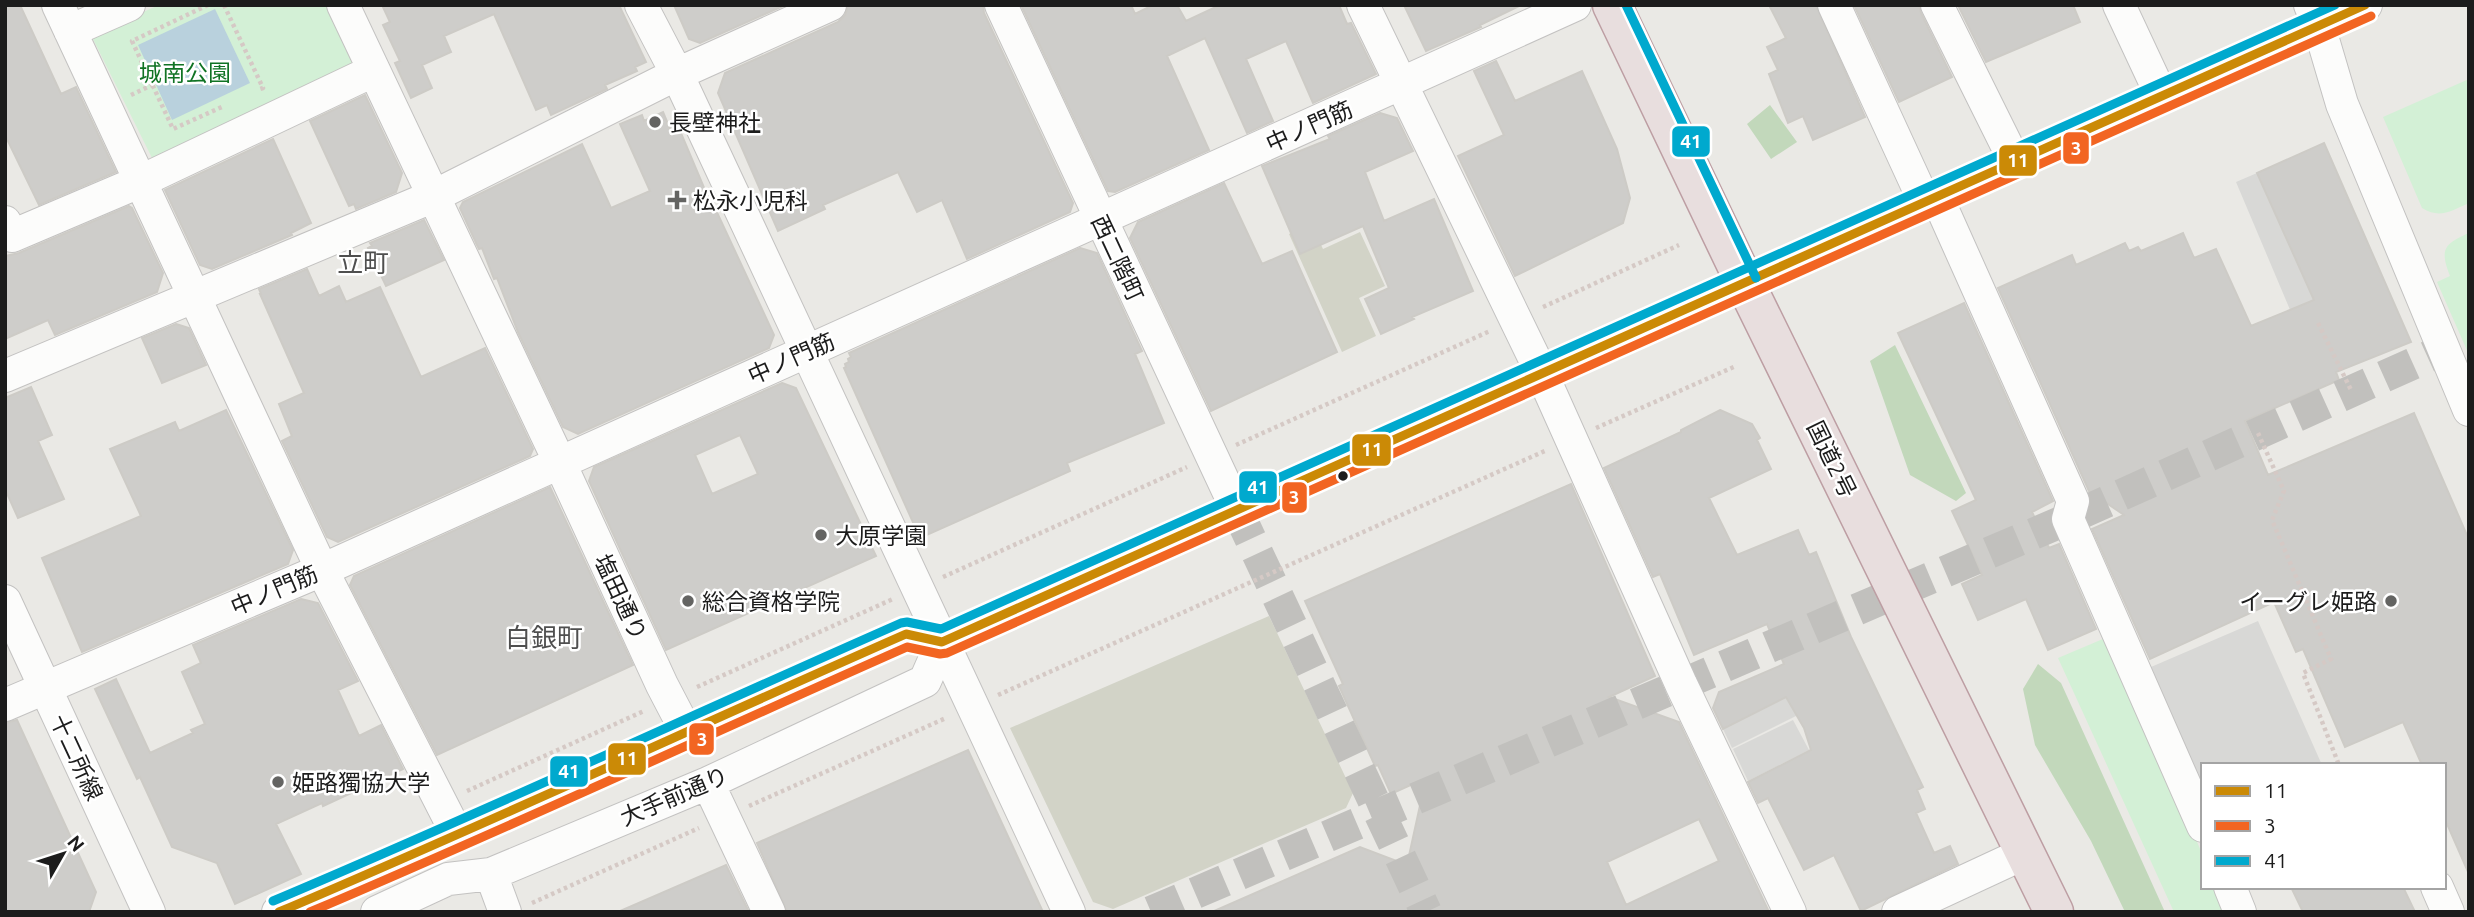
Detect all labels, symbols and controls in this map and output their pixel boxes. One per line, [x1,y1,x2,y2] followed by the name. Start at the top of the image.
[139,60,231,85] park label: 城南公園
[1262,96,1356,156] street label: 中ノ門筋
[669,110,761,135] place label: 長壁神社
[647,114,663,130] marker: 長壁神社
[1671,125,1711,158] line badge: 41
[1680,130,1702,152] text: 41
[2062,131,2090,165] line badge: 3
[2071,137,2081,159] text: 3
[1998,144,2038,177] line badge: 11
[2007,149,2029,171] text: 11
[693,188,808,213] place label: 松永小児科
[667,190,687,210] marker: 松永小児科
[1087,211,1149,305] street label: 西二階町
[337,248,389,277] district label: 立町
[744,328,838,388] street label: 中ノ門筋
[1803,417,1861,501] street label: 国道2号
[1351,433,1392,467] line badge: 11
[1361,438,1383,460] text: 11
[1336,469,1350,483] unlabelled marker
[1238,470,1278,504] line badge: 41
[1247,476,1269,498] text: 41
[1281,481,1308,514] line badge: 3
[1289,486,1299,508] text: 3
[835,523,927,548] place label: 大原学園
[813,527,829,543] marker: 大原学園
[590,550,652,644] street label: 塩田通り
[227,561,321,619] street label: 中ノ門筋
[702,589,840,614] place label: 総合資格学院
[2239,589,2377,614] place label: イーグレ姫路
[680,593,696,609] marker: 総合資格学院
[2383,593,2399,609] marker: イーグレ姫路
[505,623,583,652] district label: 白銀町
[46,710,108,804] street label: 十二所線
[688,722,715,756] line badge: 3
[697,728,707,750] text: 3
[607,742,647,776] line badge: 11
[616,747,638,769] text: 11
[549,755,589,788] line badge: 41
[558,760,580,782] text: 41
[616,762,732,830] street label: 大手前通り
[2201,763,2446,889] legend
[292,770,430,795] place label: 姫路獨協大学
[270,774,286,790] marker: 姫路獨協大学
[2264,778,2288,802] text: 11
[2264,813,2276,837] text: 3
[28,819,98,889] north arrow
[63,831,89,856] text: N
[2264,848,2288,872] text: 41

